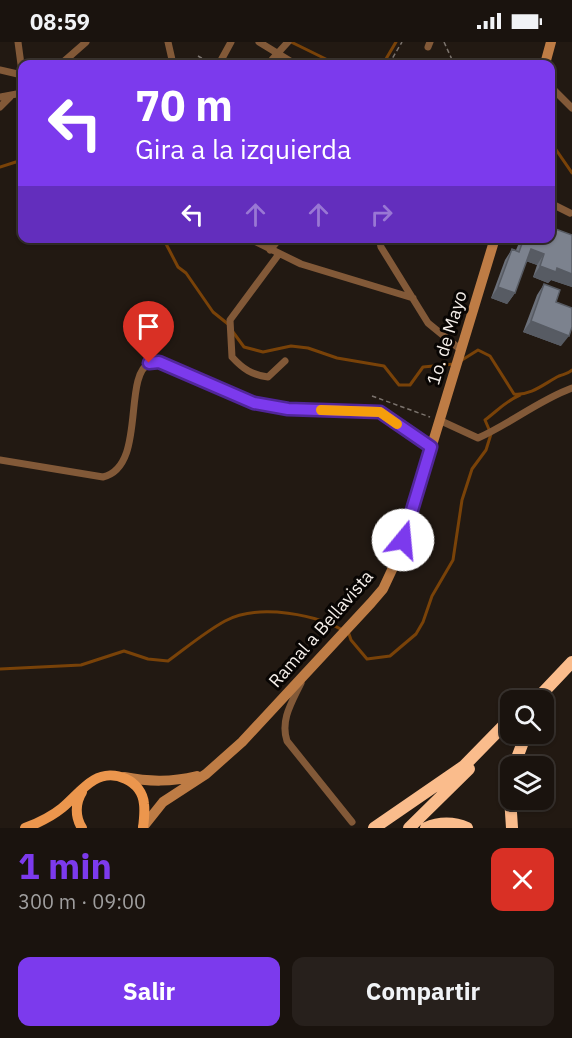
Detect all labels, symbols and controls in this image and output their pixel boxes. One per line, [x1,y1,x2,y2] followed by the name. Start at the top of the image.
[30,7,90,36] text: 08:59
[135,78,233,133] text: 70 m
[36,84,114,162] icon: left
[135,131,351,166] text: Gira a la izquierda
[176,198,209,231] icon: left
[239,198,272,231] icon: ahead
[302,198,335,231] icon: ahead
[365,198,398,231] icon: right
[421,288,472,388] street label: 1o. de Mayo
[123,301,174,363] pin
[132,310,165,343] icon: arrive
[371,508,435,572] position arrow
[263,565,378,692] street label: Ramal a Bellavista
[500,690,554,810] map controls
[500,690,554,744] button: search
[500,756,554,810] button: layers
[18,842,112,889] text: 1 min
[491,848,554,911] button: close
[18,888,146,915] text: 300 m · 09:00
[18,957,280,1026] button: Salir
[292,957,554,1026] button: Compartir

